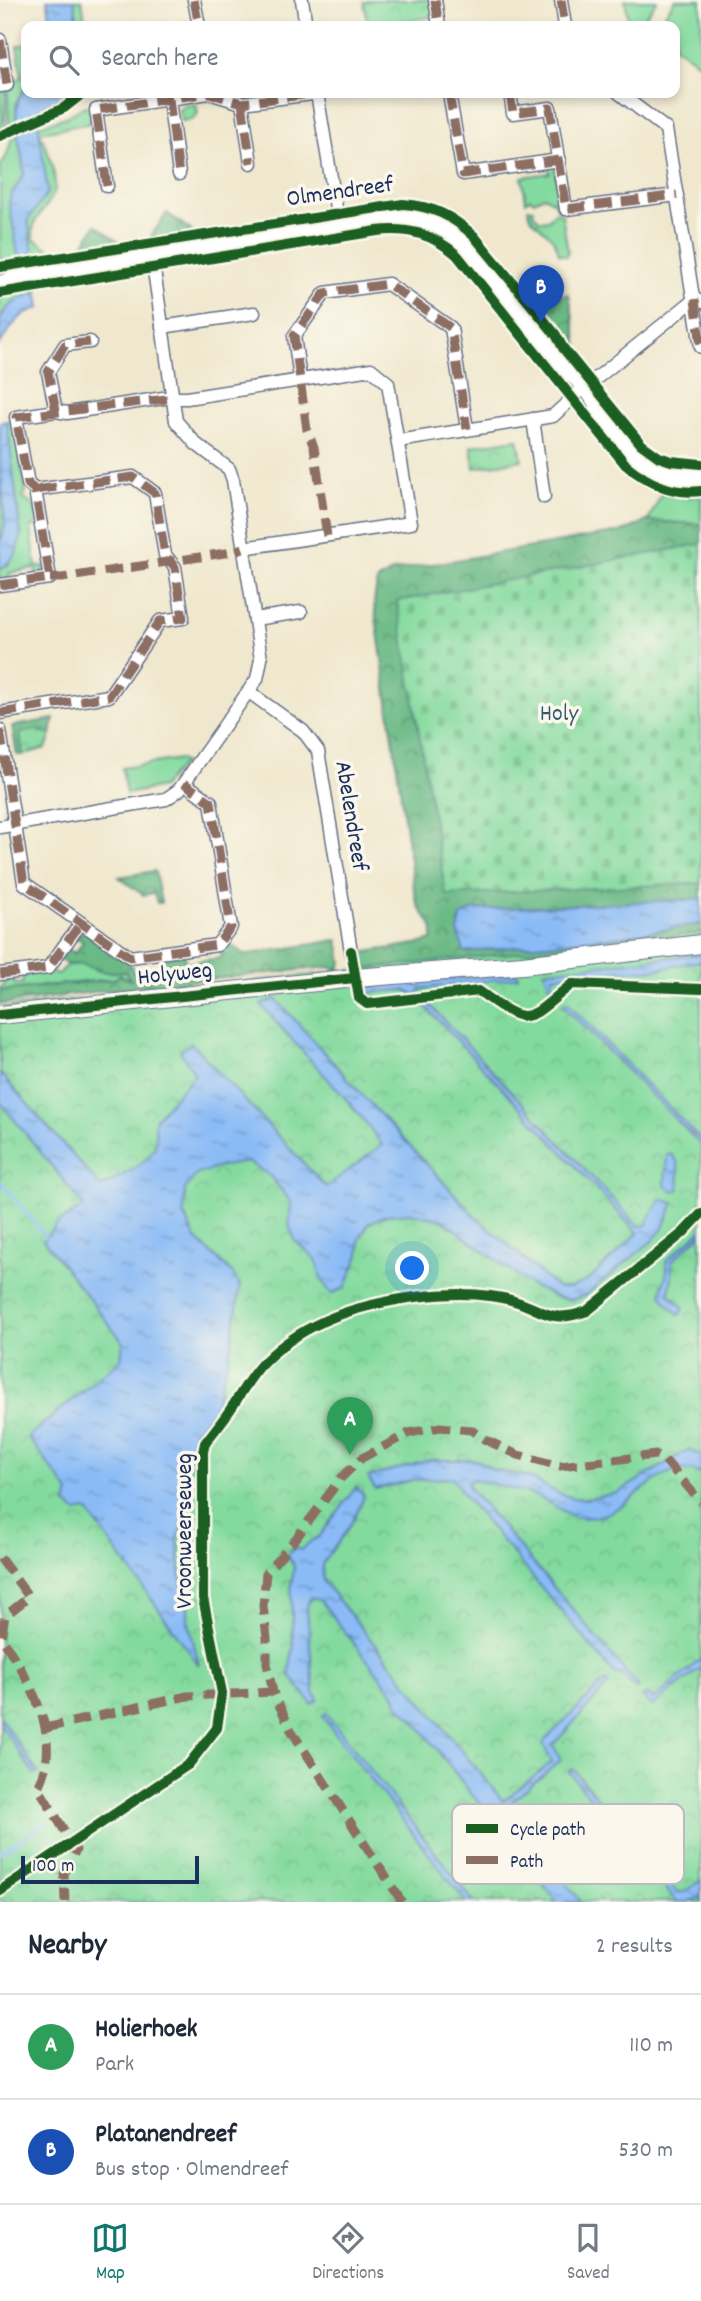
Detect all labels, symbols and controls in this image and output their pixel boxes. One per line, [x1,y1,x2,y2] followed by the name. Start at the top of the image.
[21,21,680,98] search box
[45,41,83,79] icon: search
[101,41,219,78] text: Search here
[284,169,396,217] street label: Olmendreef
[518,265,564,323] pin: B
[540,698,579,732] park label: Holy
[325,758,376,874] street label: Abelendreef
[136,954,214,996] street label: Holyweg
[395,1251,429,1285] your location
[327,1397,373,1455] pin: A
[169,1453,203,1609] street label: Vroonweerseweg
[452,1804,684,1884] legend
[510,1818,585,1845] text: Cycle path
[510,1850,543,1877] text: Path
[21,1853,200,1885] scale bar
[32,1854,74,1881] text: 100 m
[28,1926,106,1969] text: Nearby
[596,1931,673,1964] text: 2 results
[95,2012,198,2049] text: Holierhoek
[45,2030,57,2063] text: A
[629,2030,673,2063] text: 110 m
[95,2049,134,2082] text: Park
[95,2117,236,2154] text: Platanendreef
[46,2135,56,2168] text: B
[619,2135,673,2168] text: 530 m
[95,2154,288,2187] text: Bus stop · Olmendreef
[91,2219,129,2288] tab: Map
[312,2219,384,2288] tab: Directions
[567,2219,610,2288] tab: Saved

